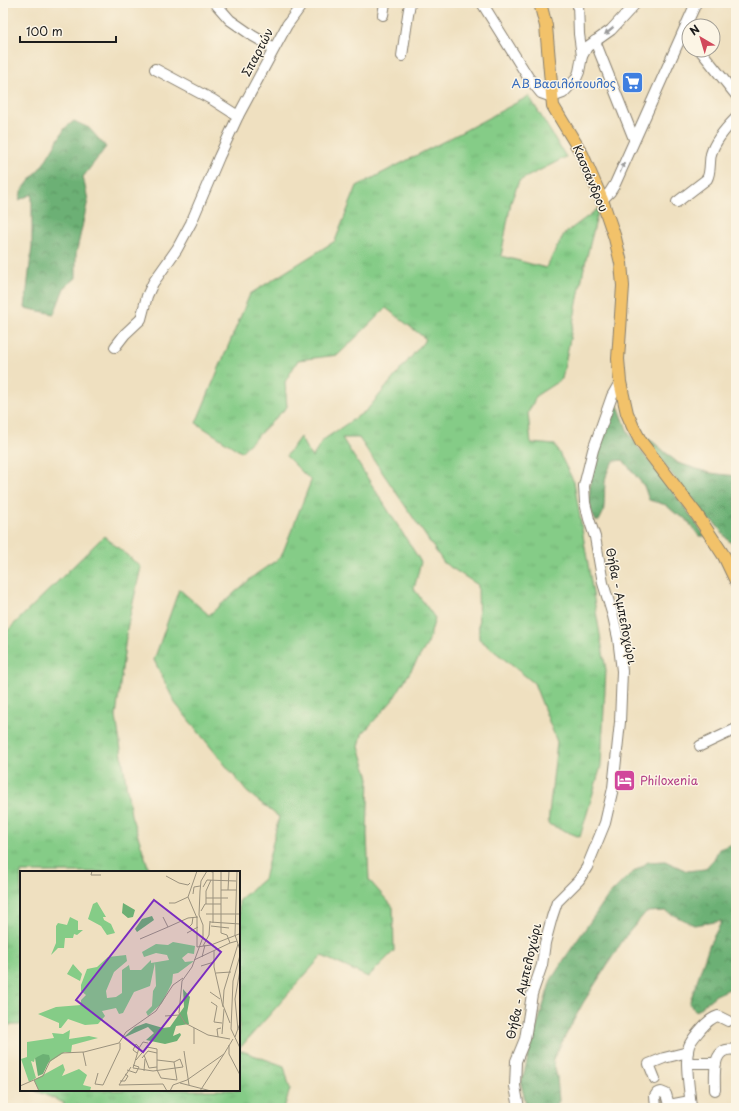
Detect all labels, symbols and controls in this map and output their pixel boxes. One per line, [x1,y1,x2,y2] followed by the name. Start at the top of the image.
[20,18,116,44] scale bar
[681,18,721,58] north arrow
[686,20,703,39] text: N
[26,22,63,40] text: 100 m
[237,25,277,79] street label: Σπαρτών
[604,26,615,35] one-way arrow
[619,70,645,96] supermarket icon: ΑΒ Βασιλόπουλος
[512,74,616,92] place label: ΑΒ Βασιλόπουλος
[569,142,613,214] street label: Κασσάνδρου
[620,161,626,173] one-way arrow
[602,546,642,666] street label: Θήβα - Αμπελοχώρι
[612,767,638,793] hotel icon: Philoxenia
[640,771,699,789] place label: Philoxenia
[20,871,240,1091] inset map
[501,921,545,1041] street label: Θήβα - Αμπελοχώρι

